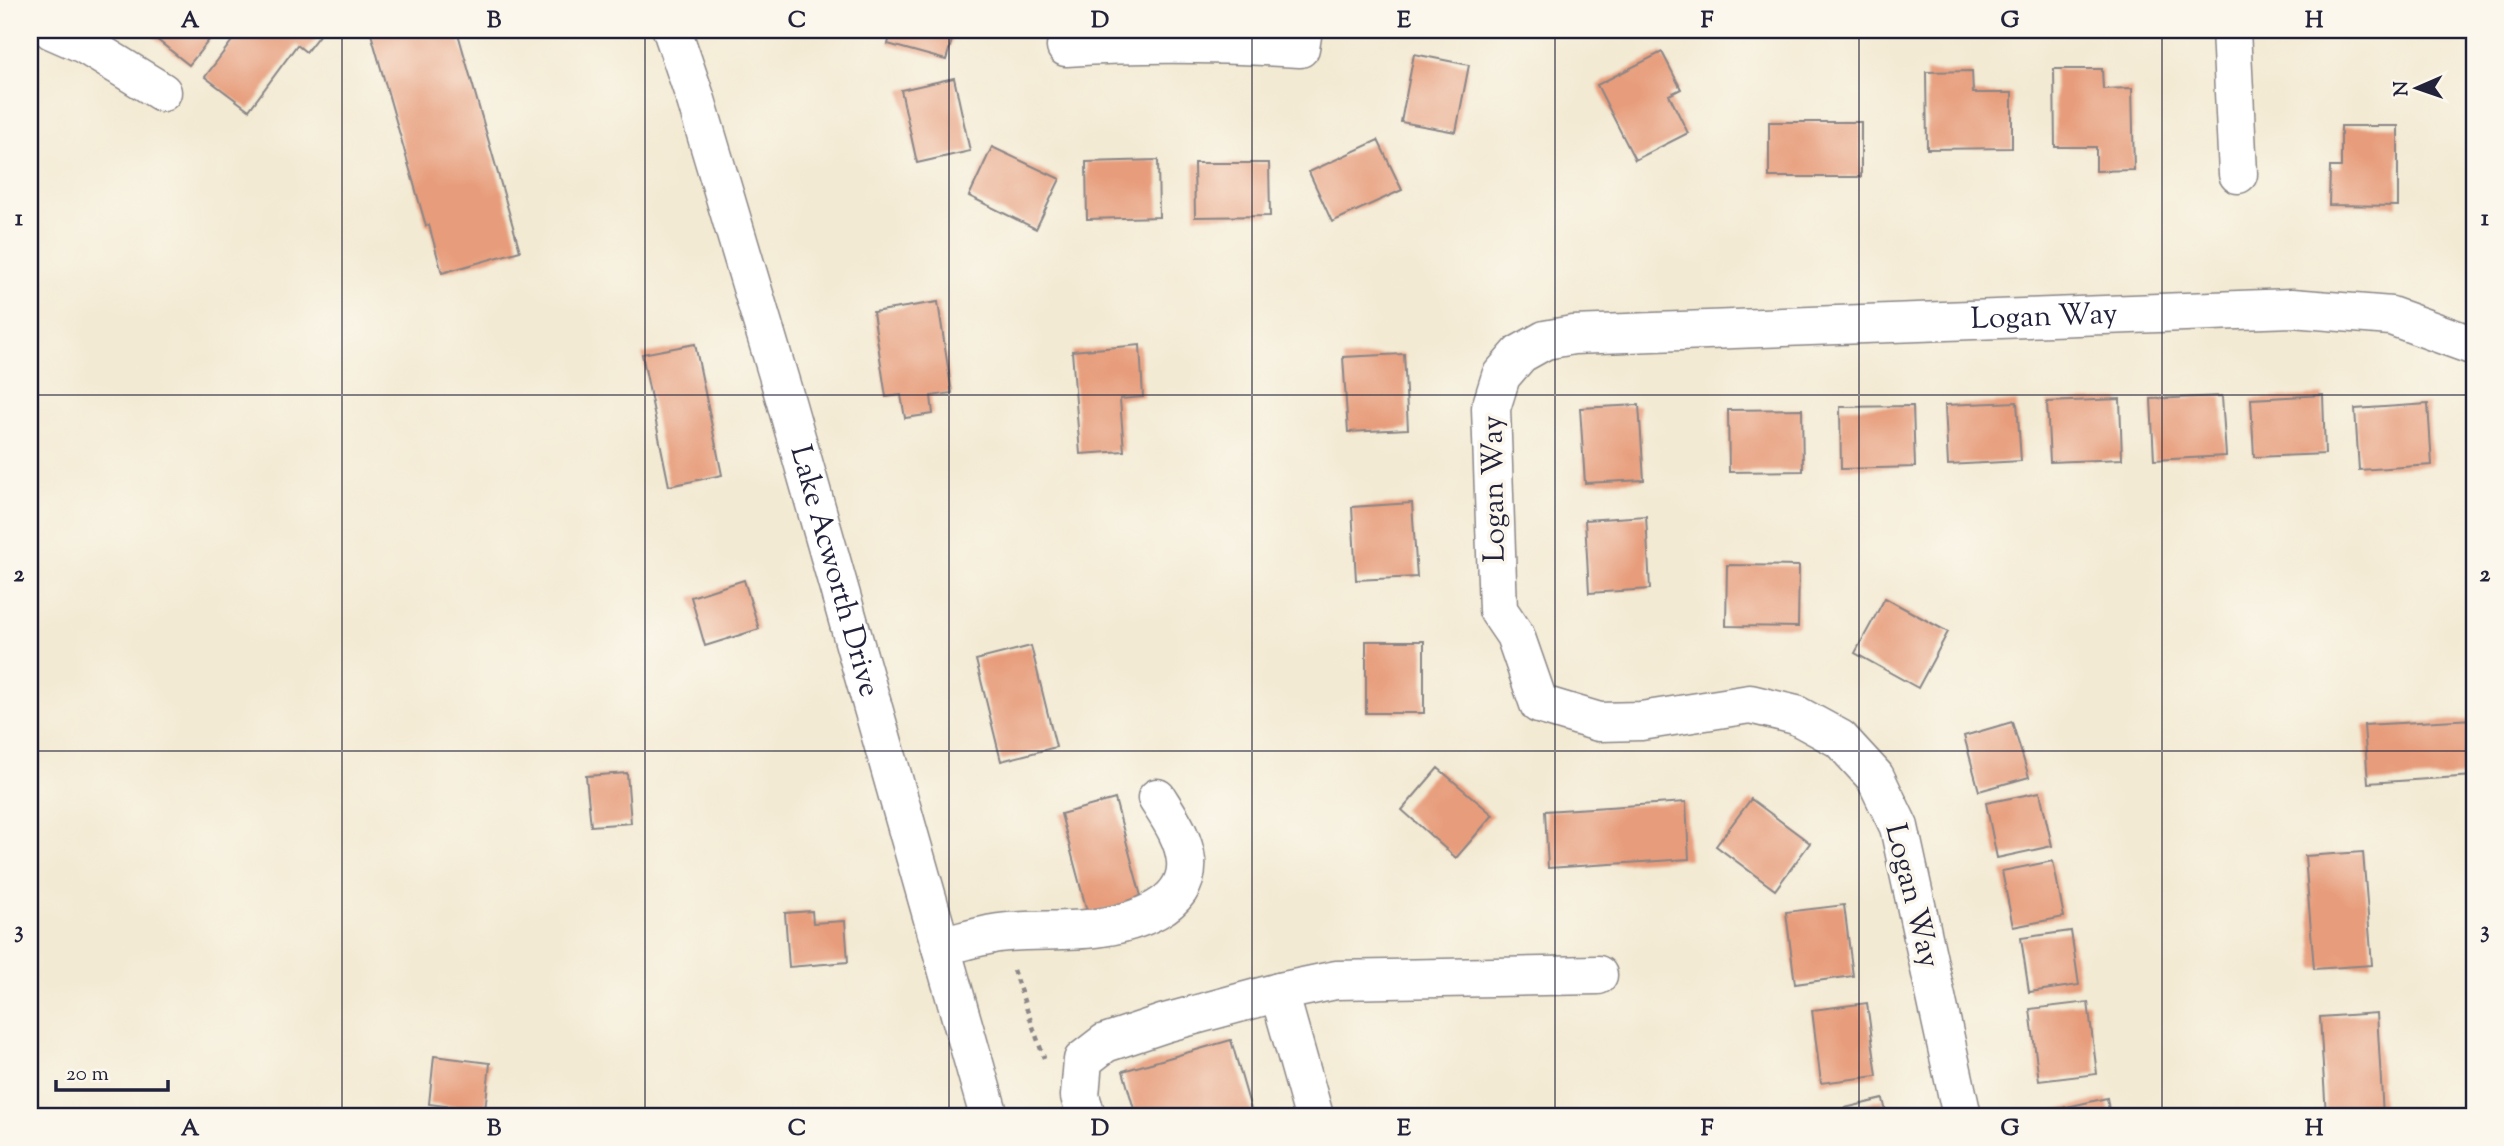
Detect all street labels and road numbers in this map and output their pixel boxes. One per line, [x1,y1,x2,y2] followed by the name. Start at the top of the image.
[1970,293,2119,342] street label: Logan Way
[1472,415,1518,563] street label: Logan Way
[778,441,890,702] street label: Lake Acworth Drive
[1872,819,1950,973] street label: Logan Way

